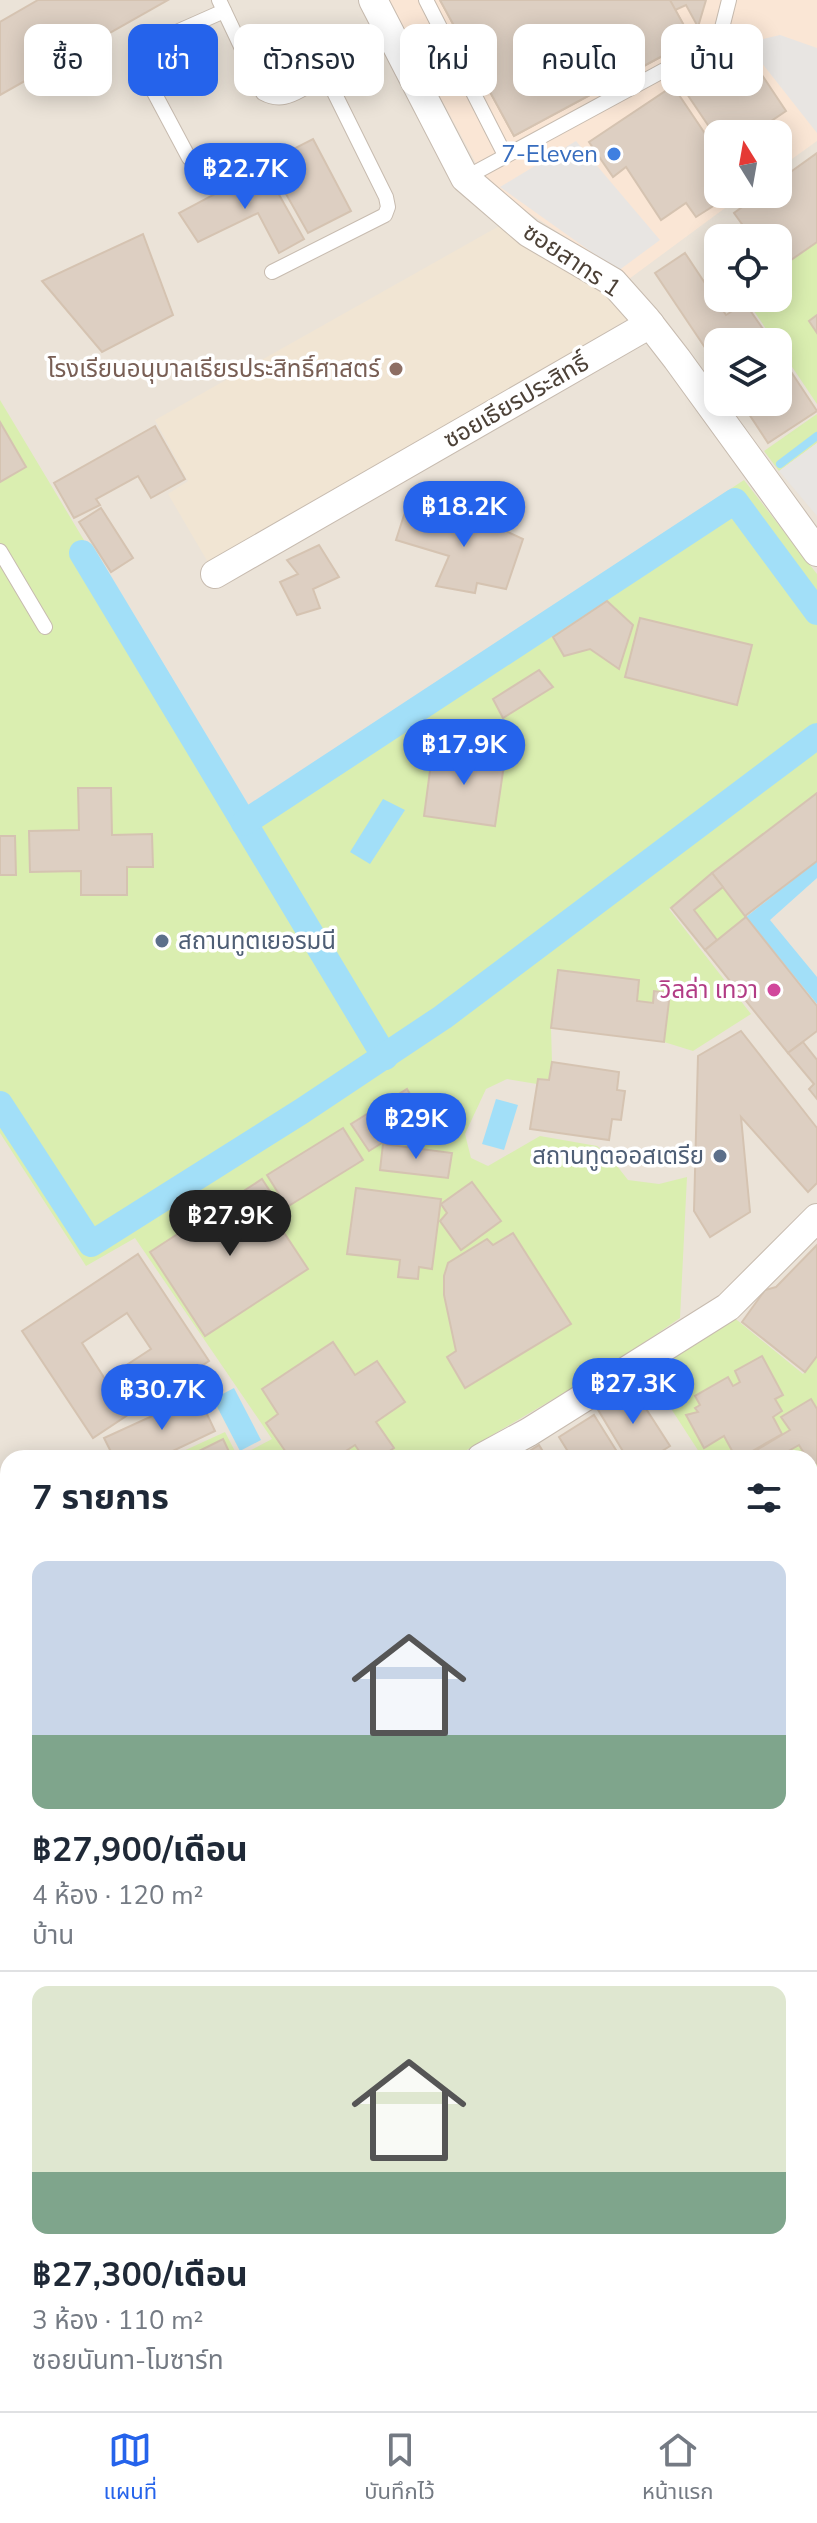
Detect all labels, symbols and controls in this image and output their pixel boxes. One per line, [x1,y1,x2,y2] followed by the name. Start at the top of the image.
[24,24,112,96] chip: ซื้อ
[128,24,218,96] chip: เช่า
[234,24,384,96] chip: ตัวกรอง
[400,24,497,96] chip: ใหม่
[513,24,645,96] chip: คอนโด
[661,24,763,96] chip: บ้าน
[704,120,792,208] north arrow
[704,120,792,416] map controls
[501,138,598,170] place label: 7-Eleven
[180,143,310,211] pin: ฿22.7K
[605,145,623,163] marker: 7-Eleven
[202,151,288,186] text: ฿22.7K
[517,215,627,305] street label: ซอยสาทร 1
[704,224,792,312] button: locate
[704,328,792,416] button: layers
[438,346,595,456] street label: ซอยเธียรประสิทธิ์
[47,353,381,385] place label: โรงเรียนอนุบาลเธียรประสิทธิ์ศาสตร์
[387,360,405,378] marker: โรงเรียนอนุบาลเธียรประสิทธิ์ศาสตร์
[399,481,529,549] pin: ฿18.2K
[421,489,507,524] text: ฿18.2K
[399,719,529,787] pin: ฿17.9K
[421,727,507,762] text: ฿17.9K
[178,925,336,957] place label: สถานทูตเยอรมนี
[153,932,171,950] marker: สถานทูตเยอรมนี
[659,974,758,1006] place label: วิลล่า เทวา
[765,981,783,999] marker: วิลล่า เทวา
[369,1093,463,1161] pin: ฿29K
[384,1101,448,1136] text: ฿29K
[532,1140,704,1172] place label: สถานทูตออสเตรีย
[711,1147,729,1165] marker: สถานทูตออสเตรีย
[165,1190,295,1258] pin: ฿27.9K
[187,1198,273,1233] text: ฿27.9K
[568,1358,698,1426] pin: ฿27.3K
[97,1364,227,1432] pin: ฿30.7K
[590,1366,676,1401] text: ฿27.3K
[119,1372,205,1407] text: ฿30.7K
[32,1475,169,1521] text: 7 รายการ
[742,1476,786,1520] icon: filters
[337,1613,481,1757] icon: home
[32,1827,248,1873] text: ฿27,900/เดือน
[32,1878,203,1913] text: 4 ห้อง · 120 m²
[32,1918,74,1953] text: บ้าน
[337,2038,481,2182] icon: home
[32,2252,248,2298] text: ฿27,300/เดือน
[32,2303,203,2338] text: 3 ห้อง · 110 m²
[32,2343,224,2378] text: ซอยนันทา-โมซาร์ท
[104,2428,157,2509] tab: แผนที่
[364,2428,435,2509] tab: บันทึกไว้
[642,2428,713,2509] tab: หน้าแรก

